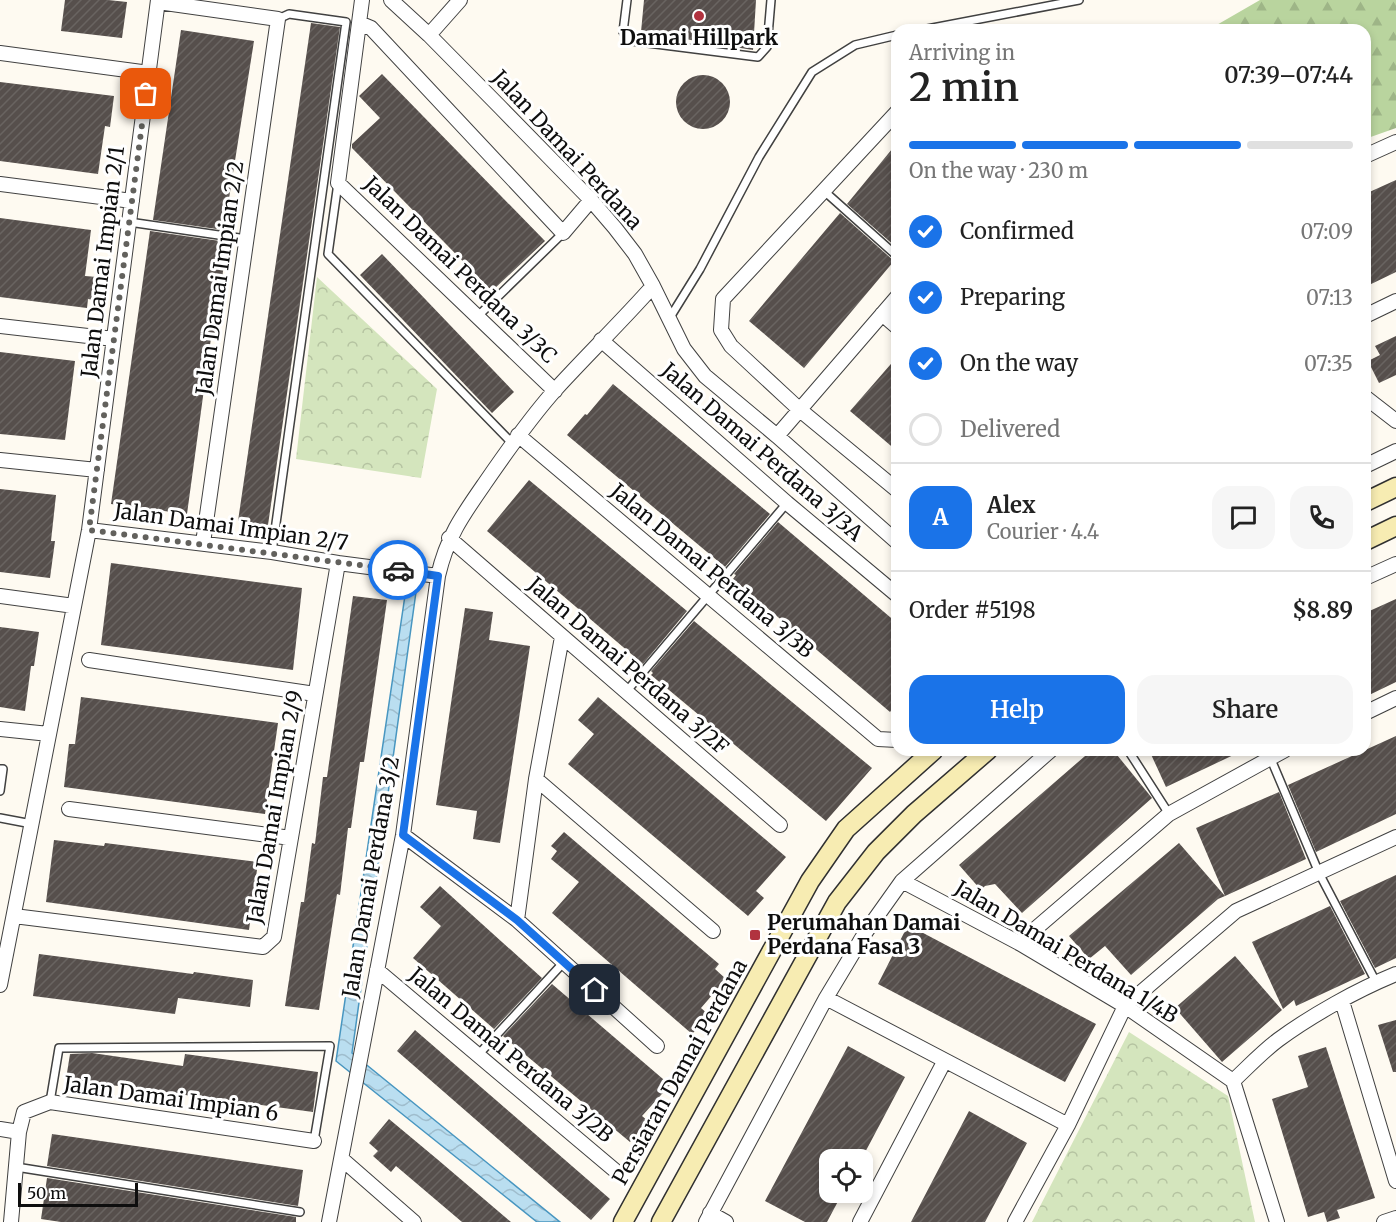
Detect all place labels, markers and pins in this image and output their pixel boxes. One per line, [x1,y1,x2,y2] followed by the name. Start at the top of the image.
[692,9,706,23] marker: Damai Hillpark
[620,24,779,51] place label: Damai Hillpark
[120,68,171,119] pin
[767,909,960,960] place label: Perumahan Damai Perdana Fasa 3
[748,928,762,942] marker: Perumahan Damai Perdana Fasa 3
[569,964,620,1015] pin

